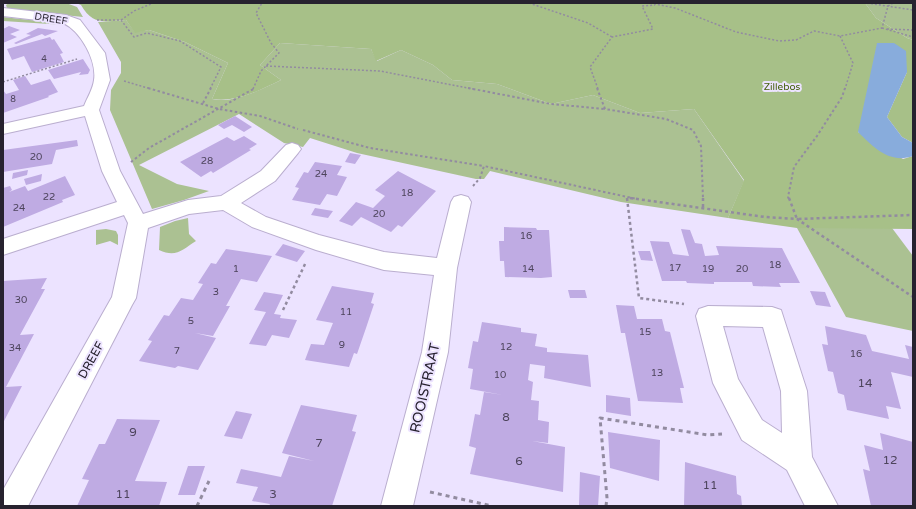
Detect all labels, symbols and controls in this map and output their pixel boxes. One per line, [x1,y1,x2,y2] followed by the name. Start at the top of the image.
[34,10,68,28] street label: DREEF
[41,54,47,65] house number: 4
[764,81,801,93] park label: Zillebos
[10,94,16,105] house number: 8
[30,151,42,163] house number: 20
[201,155,213,167] house number: 28
[315,168,327,180] house number: 24
[401,187,413,199] house number: 18
[43,191,55,203] house number: 22
[13,202,25,214] house number: 24
[373,208,385,220] house number: 20
[520,230,532,242] house number: 16
[769,259,781,271] house number: 18
[669,262,681,274] house number: 17
[233,263,239,275] house number: 1
[522,263,534,275] house number: 14
[702,263,714,275] house number: 19
[736,263,748,275] house number: 20
[213,286,219,298] house number: 3
[15,294,27,306] house number: 30
[340,306,352,318] house number: 11
[188,315,194,327] house number: 5
[639,326,651,338] house number: 15
[75,339,107,381] street label: DREEF
[339,339,345,351] house number: 9
[406,341,444,435] street label: ROOISTRAAT
[500,341,512,353] house number: 12
[9,342,21,354] house number: 34
[174,345,180,357] house number: 7
[850,348,862,360] house number: 16
[651,367,663,379] house number: 13
[494,369,506,381] house number: 10
[857,376,873,390] house number: 14
[502,410,510,424] house number: 8
[129,425,137,439] house number: 9
[315,436,323,450] house number: 7
[882,453,898,467] house number: 12
[515,454,523,468] house number: 6
[702,478,718,492] house number: 11
[115,487,131,501] house number: 11
[269,487,277,501] house number: 3

